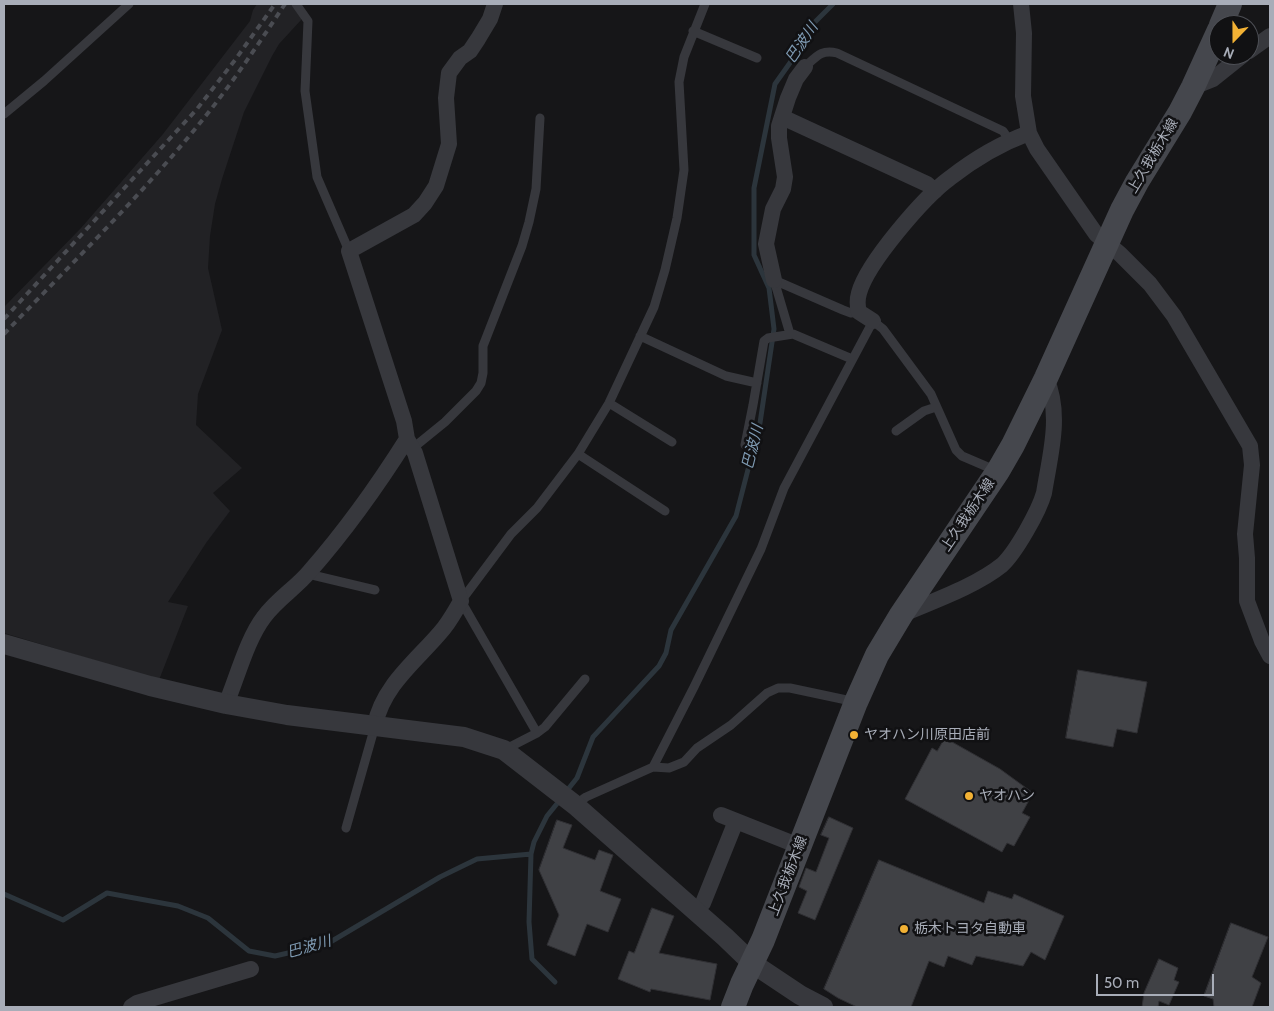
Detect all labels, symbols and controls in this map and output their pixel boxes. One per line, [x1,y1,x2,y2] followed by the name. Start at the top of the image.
[1209,15,1259,65] north arrow
[782,19,822,67] water label: 巴波川
[1221,43,1237,63] text: N
[1124,116,1182,196] street label: 上久我栃木線
[739,423,767,471] water label: 巴波川
[938,475,998,555] street label: 上久我栃木線
[864,727,990,743] place label: ヤオハン川原田店前
[848,729,860,741] marker: ヤオハン川原田店前
[979,788,1035,804] place label: ヤオハン
[963,790,975,802] marker: ヤオハン
[765,834,811,918] street label: 上久我栃木線
[914,921,1026,937] place label: 栃木トヨタ自動車
[898,923,910,935] marker: 栃木トヨタ自動車
[285,932,333,962] water label: 巴波川
[1099,964,1216,996] scale bar
[1104,974,1139,992] text: 50 m

